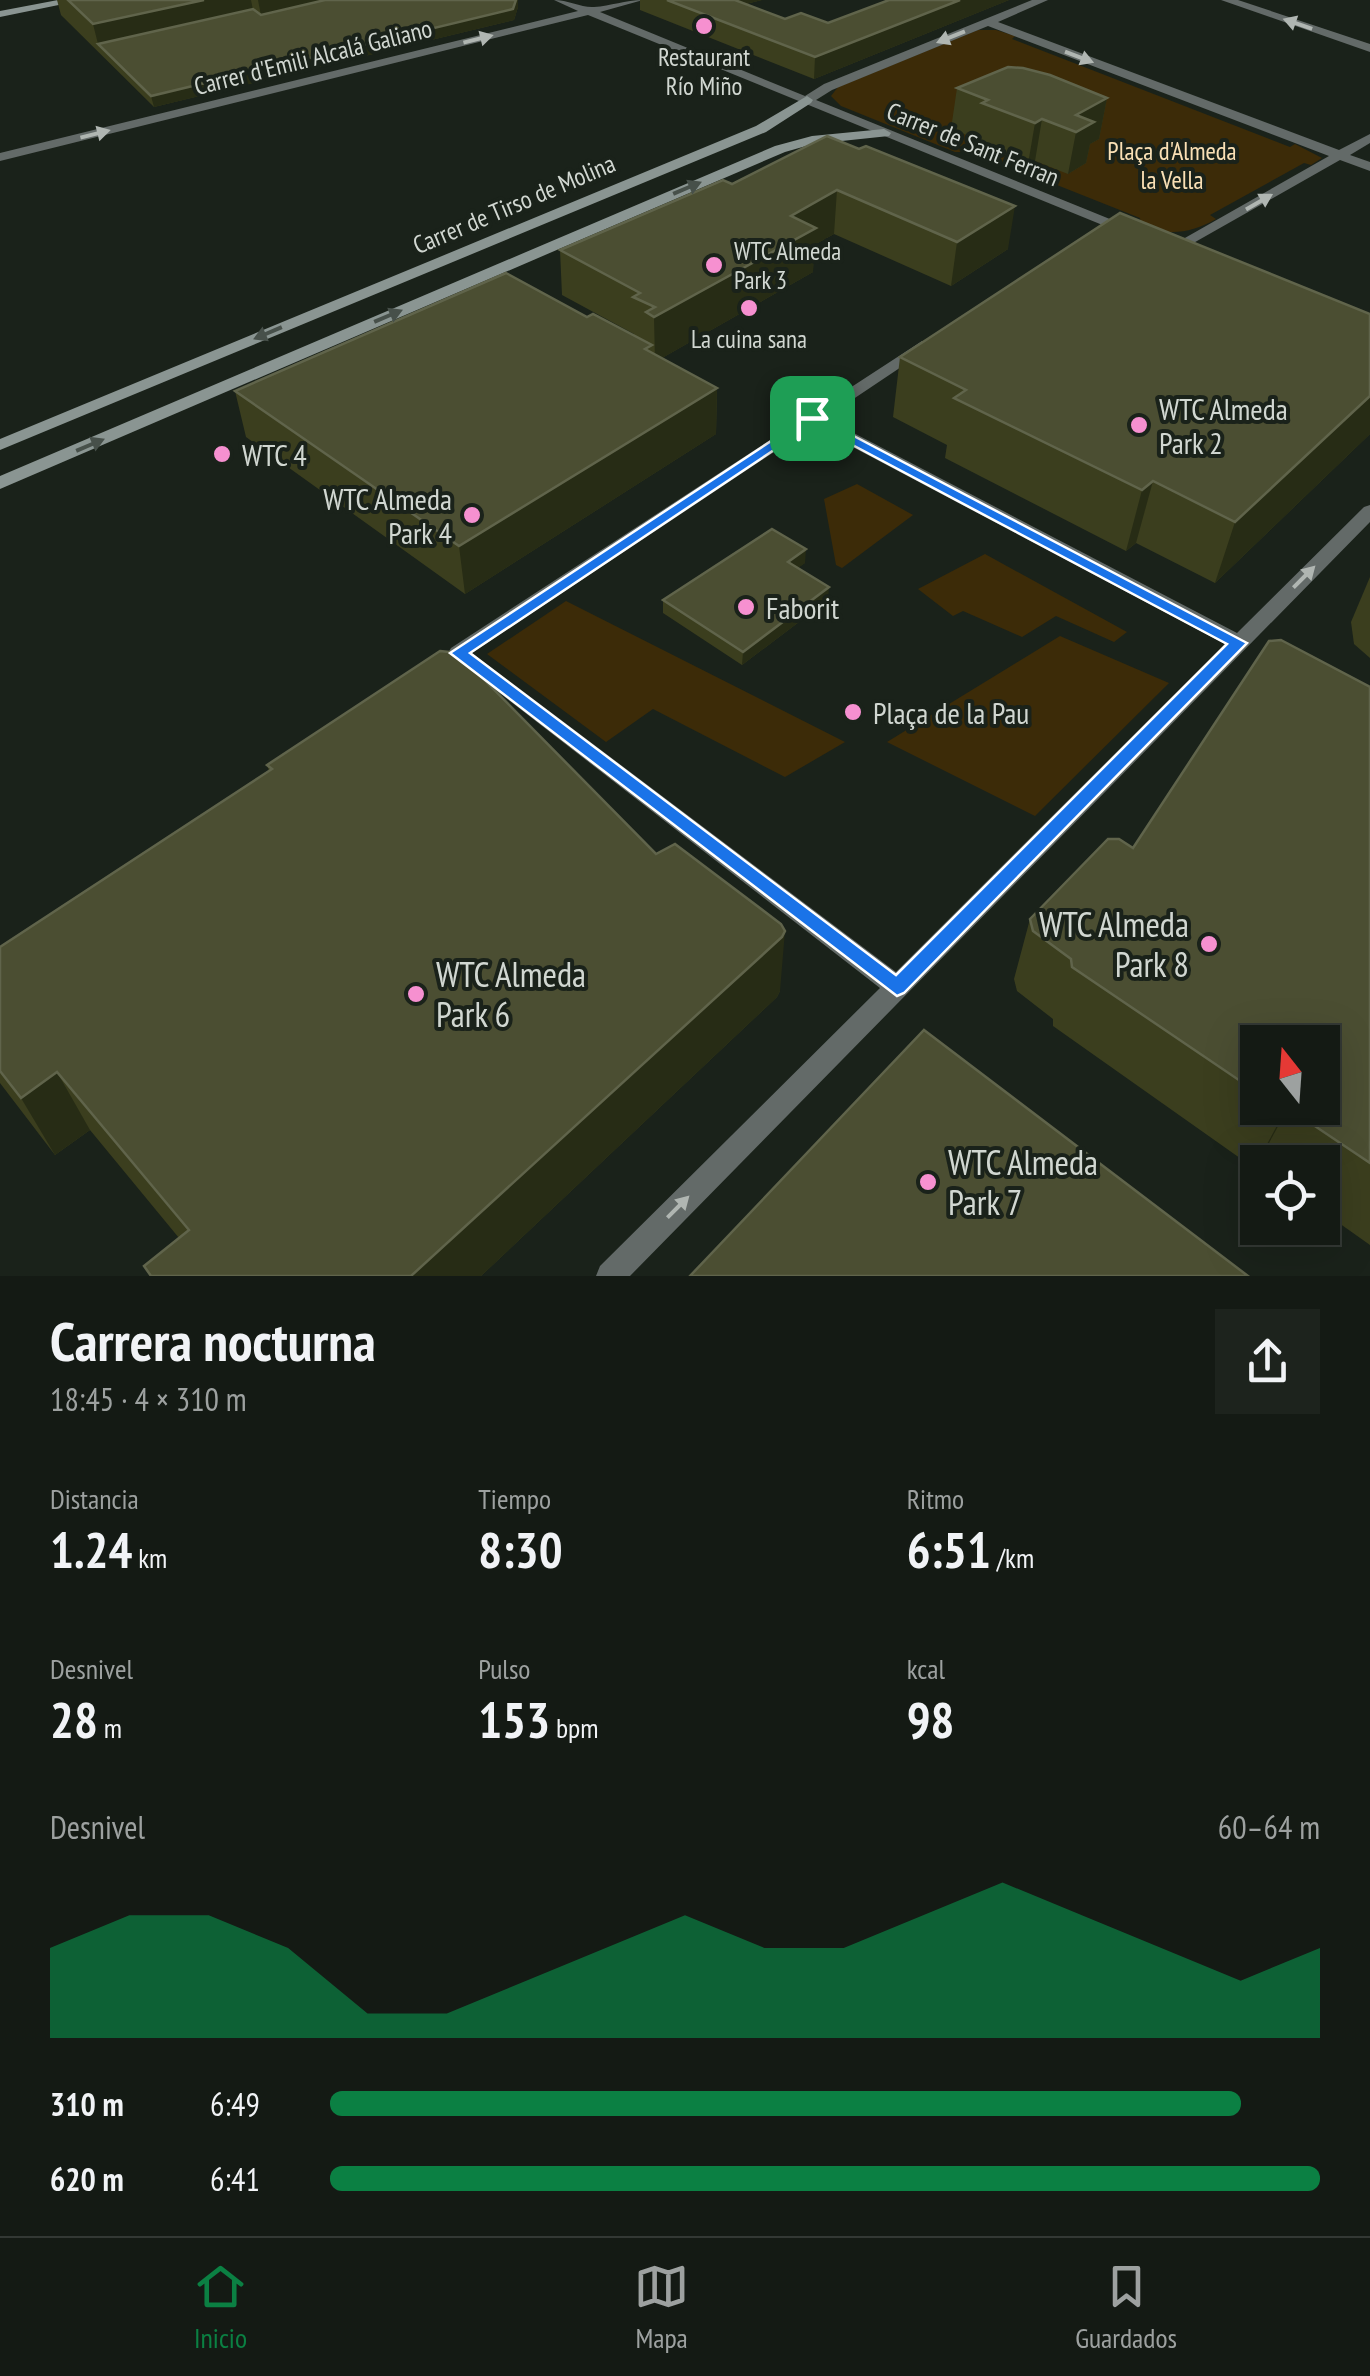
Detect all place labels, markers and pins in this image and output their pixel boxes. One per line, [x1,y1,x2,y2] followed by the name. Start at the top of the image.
[693,15,715,37] marker: Restaurant Río Miño
[658,41,750,102] place label: Restaurant Río Miño
[734,235,841,296] place label: WTC Almeda Park 3
[703,254,725,276] marker: WTC Almeda Park 3
[738,297,760,319] marker: La cuina sana
[691,323,807,355] place label: La cuina sana
[770,376,855,461] pin
[1159,389,1288,462] place label: WTC Almeda Park 2
[1128,414,1150,436] marker: WTC Almeda Park 2
[242,435,307,474] place label: WTC 4
[211,443,233,465] marker: WTC 4
[323,479,452,552] place label: WTC Almeda Park 4
[461,504,483,526] marker: WTC Almeda Park 4
[766,588,840,627] place label: Faborit
[735,596,757,618] marker: Faborit
[873,693,1029,732] place label: Plaça de la Pau
[842,701,864,723] marker: Plaça de la Pau
[1039,901,1189,987] place label: WTC Almeda Park 8
[1198,933,1220,955] marker: WTC Almeda Park 8
[436,951,586,1037] place label: WTC Almeda Park 6
[405,983,427,1005] marker: WTC Almeda Park 6
[948,1139,1098,1225] place label: WTC Almeda Park 7
[917,1171,939,1193] marker: WTC Almeda Park 7

